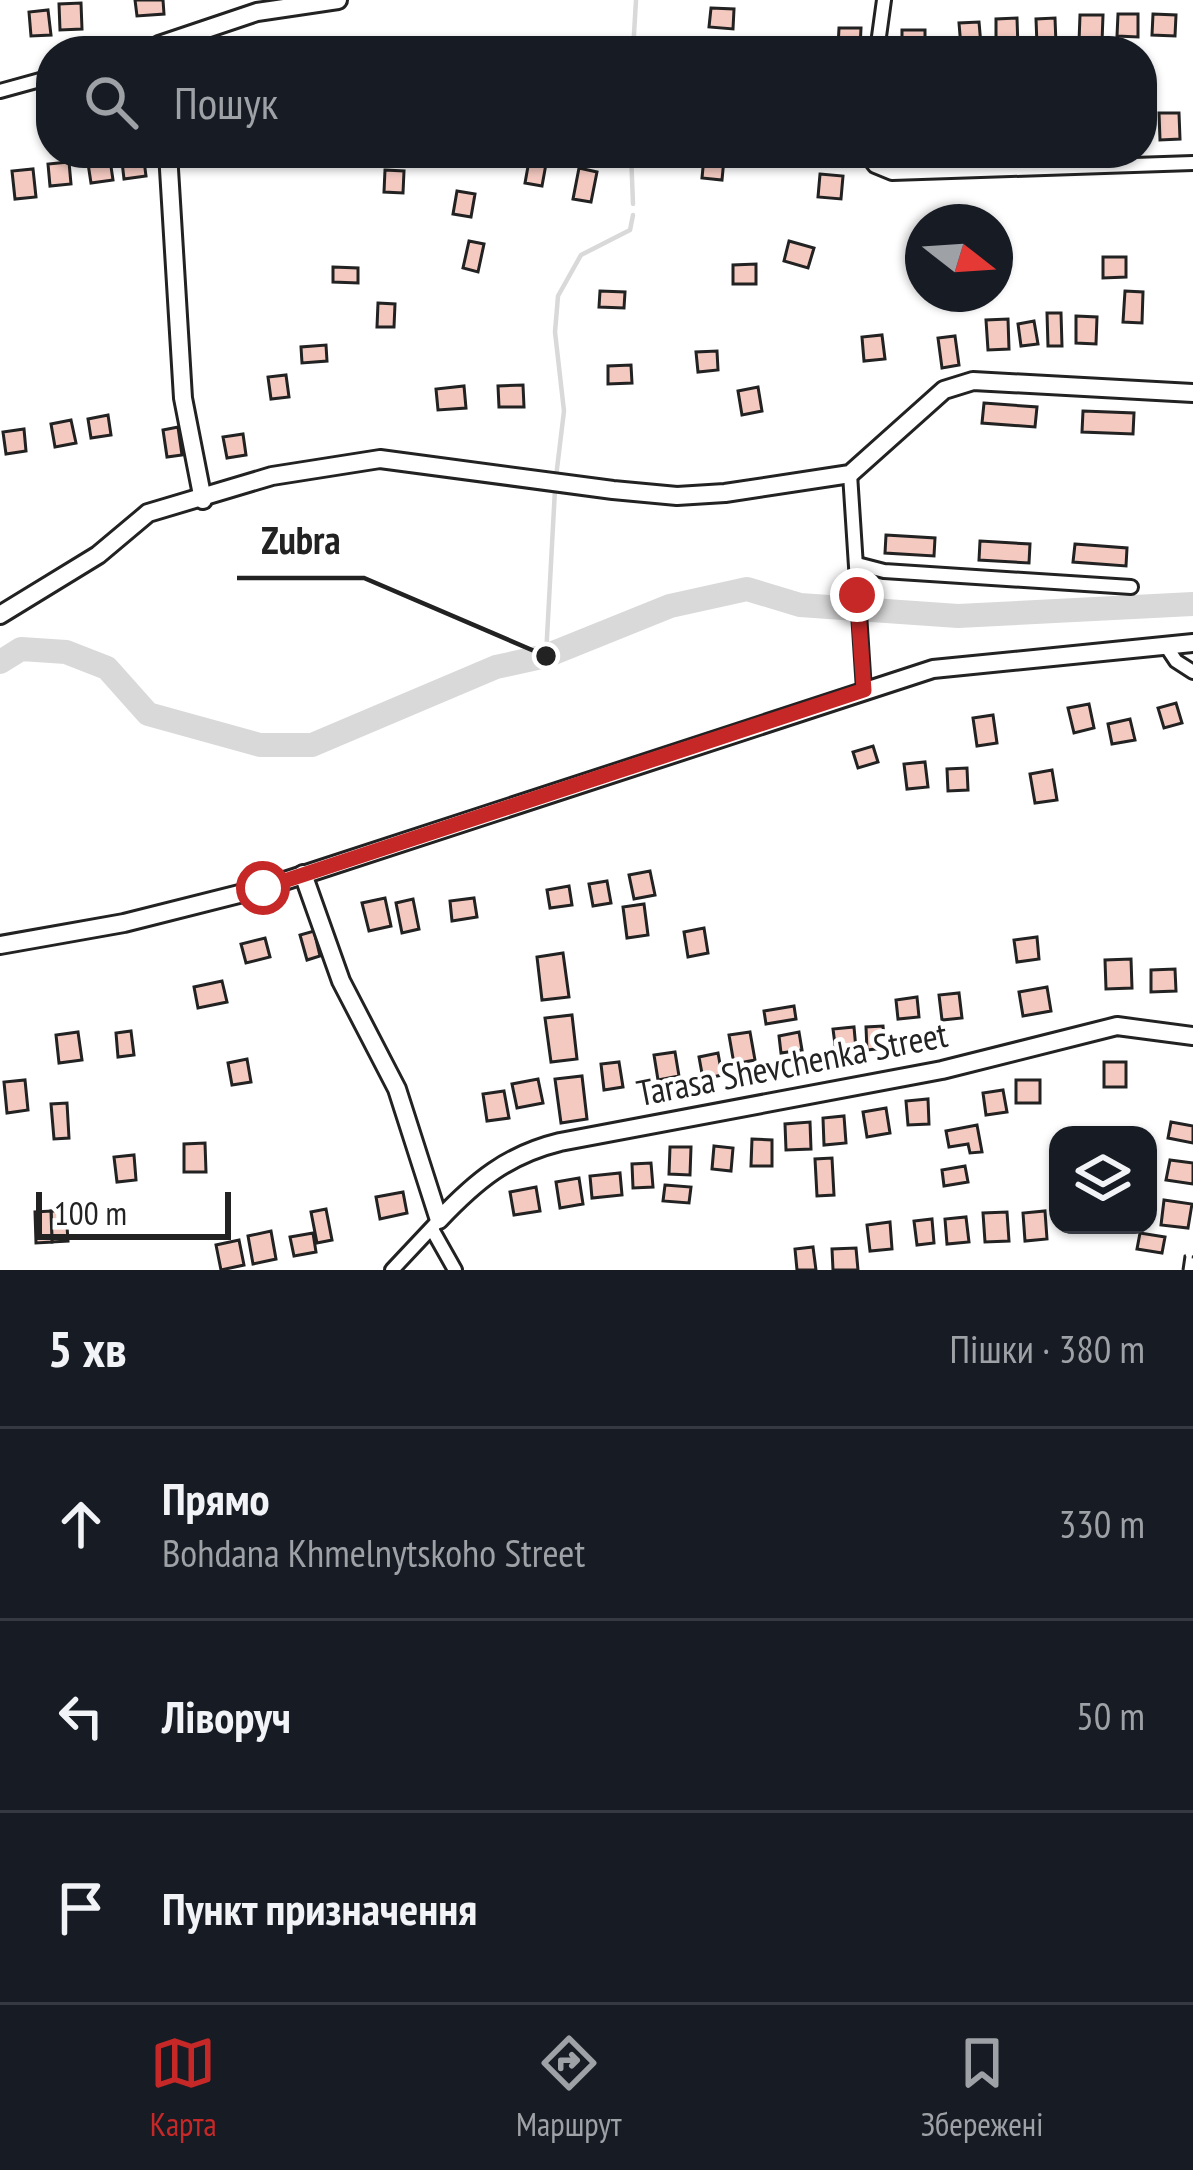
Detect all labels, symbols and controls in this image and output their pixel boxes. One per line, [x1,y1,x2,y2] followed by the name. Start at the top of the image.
[36,36,1157,168] search box
[78,69,144,135] icon: search
[174,73,278,131] text: Пошук
[905,204,1013,312] north arrow
[237,503,364,578] callout: Zubra
[261,514,341,565] text: Zubra
[830,568,884,622] route end
[236,861,290,915] route start
[633,1010,951,1116] street label: Tarasa Shevchenka Street
[1049,1126,1157,1234] map controls
[1049,1126,1157,1234] button: layers
[36,1186,231,1239] scale bar
[54,1191,127,1234] text: 100 m
[48,1315,127,1381] text: 5 хв
[949,1323,1145,1374] text: Пішки · 380 m
[162,1469,270,1527] text: Прямо
[48,1491,114,1557] icon: ahead
[1059,1498,1145,1549] text: 330 m
[162,1527,585,1578] text: Bohdana Khmelnytskoho Street
[48,1683,114,1749] icon: left
[162,1687,291,1745] text: Ліворуч
[1076,1690,1145,1741] text: 50 m
[48,1875,114,1941] icon: arrive
[162,1879,477,1937] text: Пункт призначення
[150,2030,217,2145] tab: Карта
[516,2030,621,2145] tab: Маршрут
[921,2030,1043,2145] tab: Збережені

